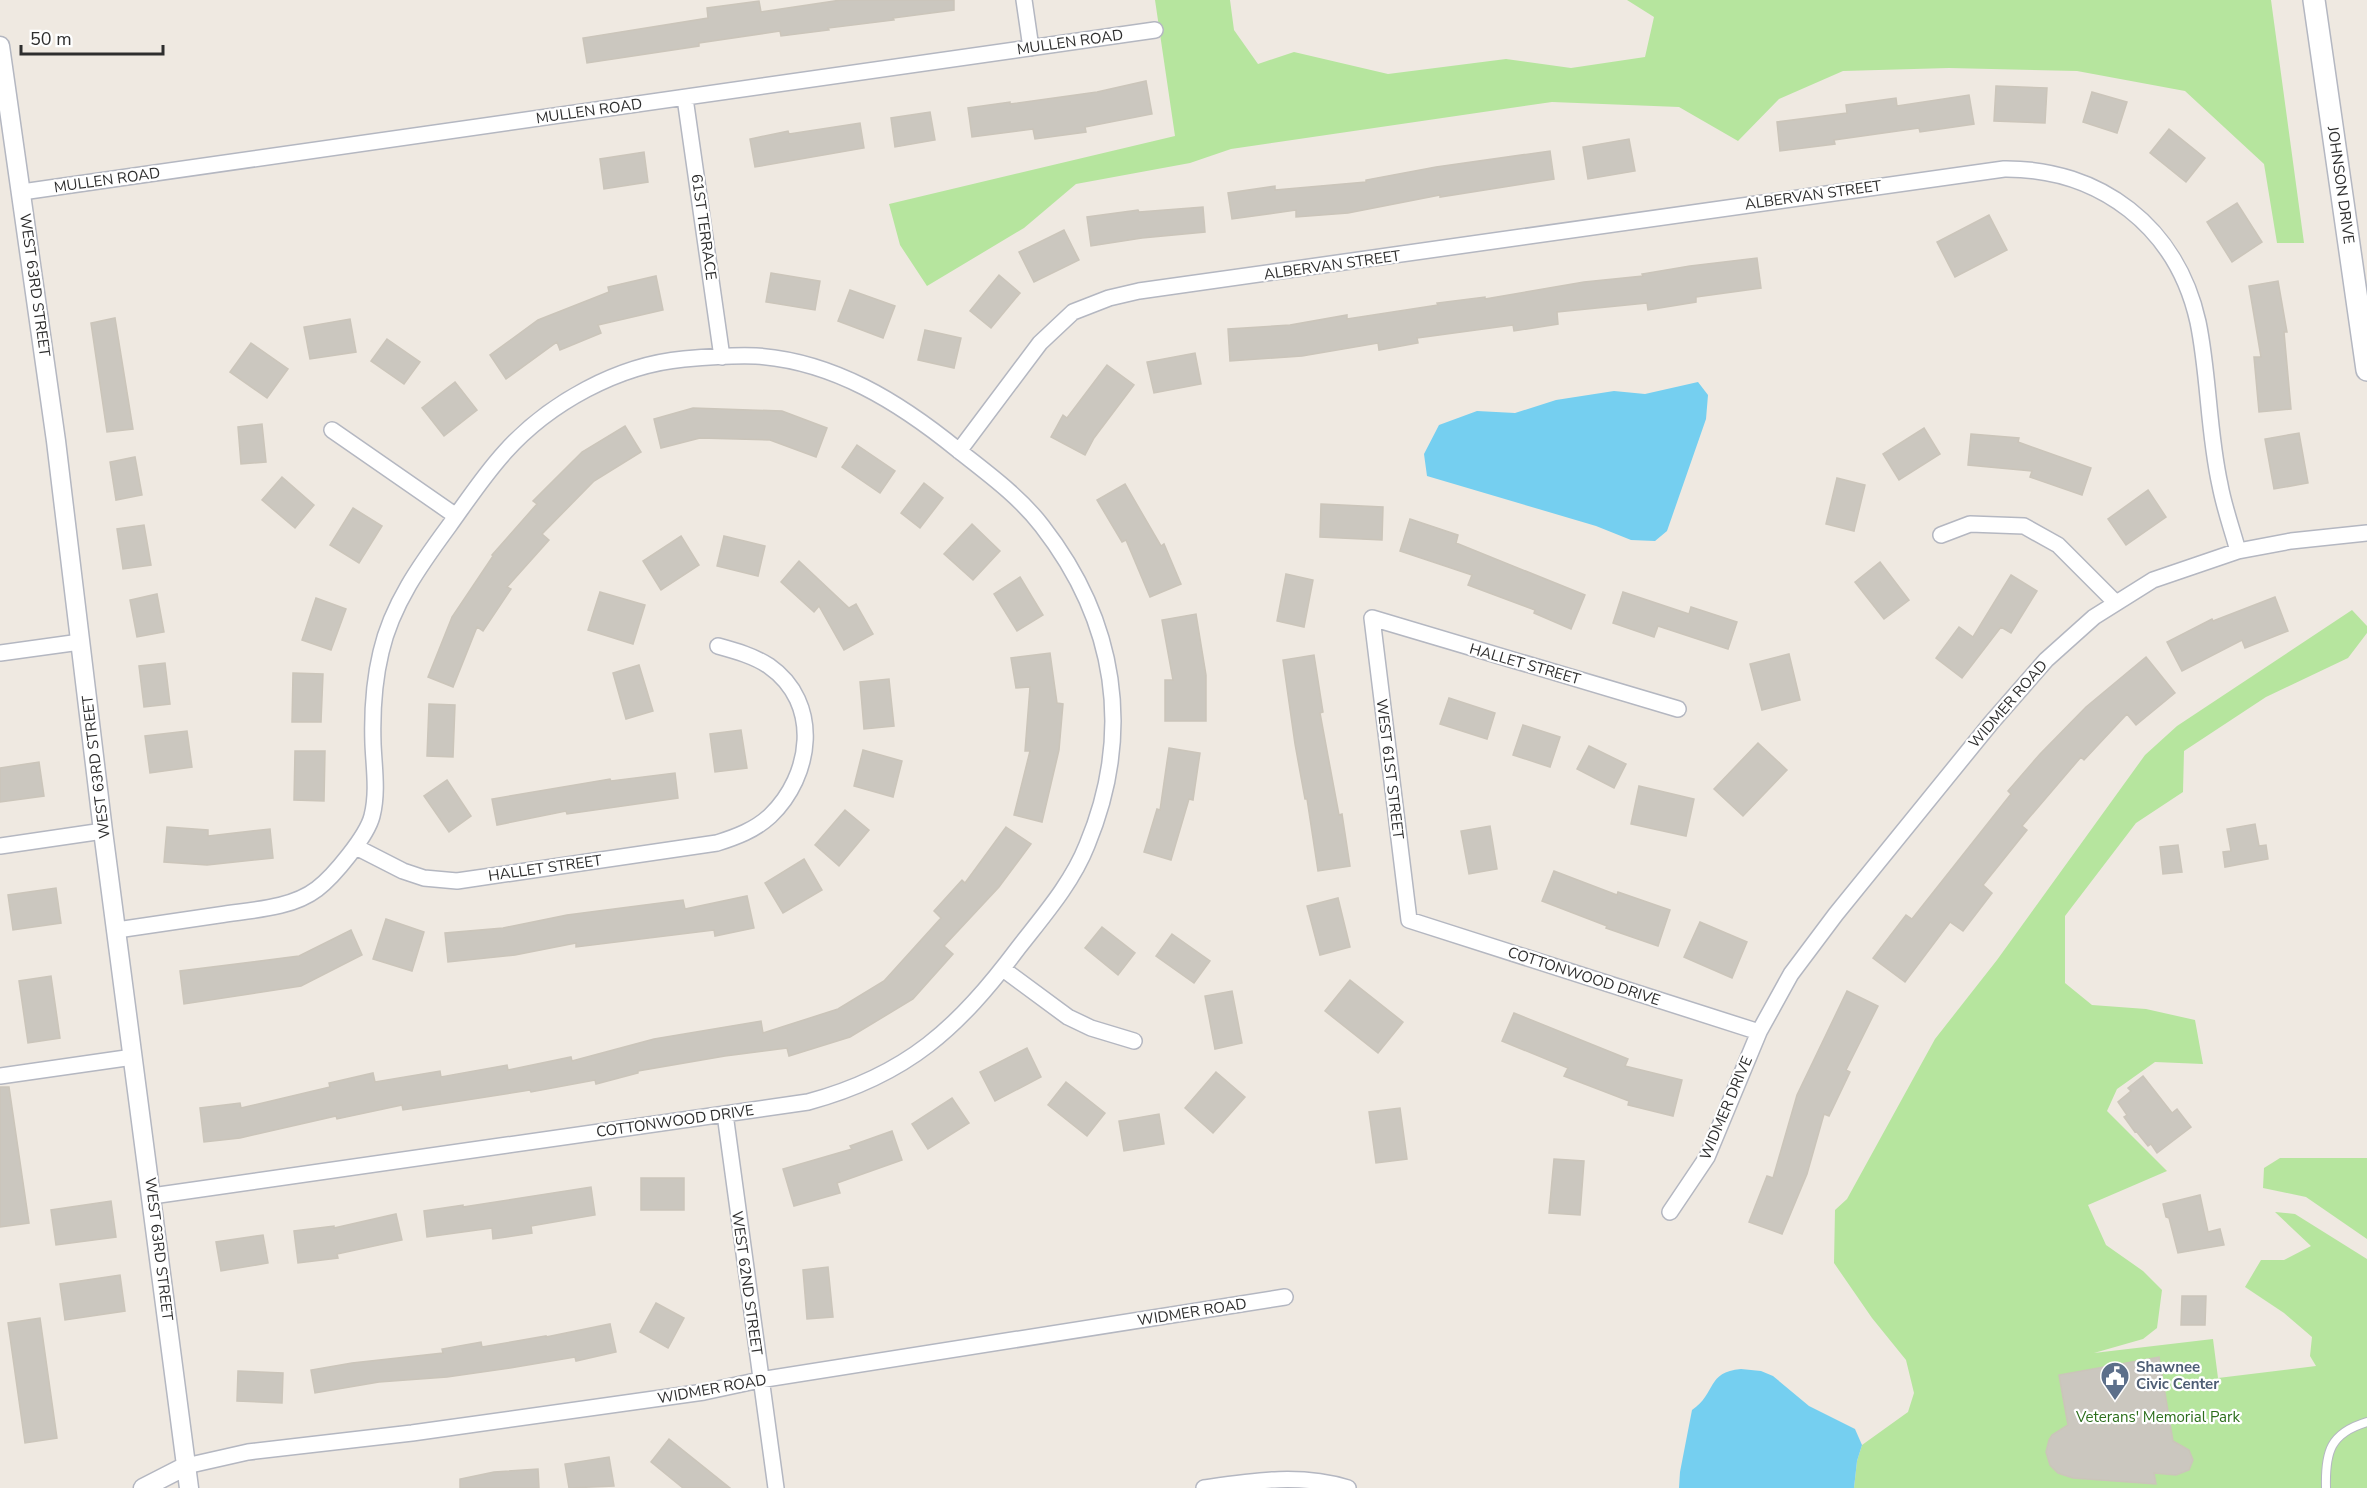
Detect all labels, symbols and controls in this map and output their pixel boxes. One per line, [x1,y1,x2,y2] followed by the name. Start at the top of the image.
[21,18,164,56] scale bar
[1016,25,1124,59] street label: MULLEN ROAD
[30,27,72,51] text: 50 m
[535,94,643,128] street label: MULLEN ROAD
[2323,124,2359,245] street label: JOHNSON DRIVE
[53,163,161,197] street label: MULLEN ROAD
[687,173,721,281] street label: 61ST TERRACE
[1743,176,1883,214] street label: ALBERVAN STREET
[15,212,55,358] street label: WEST 63RD STREET
[1262,246,1402,284] street label: ALBERVAN STREET
[1467,639,1583,689] street label: HALLET STREET
[1964,656,2052,752] street label: WIDMER ROAD
[77,694,115,840] street label: WEST 63RD STREET
[1371,698,1409,840] street label: WEST 61ST STREET
[487,850,603,886] street label: HALLET STREET
[1505,942,1663,1010] street label: COTTONWOOD DRIVE
[1695,1053,1757,1163] street label: WIDMER DRIVE
[595,1100,755,1142] street label: COTTONWOOD DRIVE
[140,1176,178,1322] street label: WEST 63RD STREET
[727,1210,767,1356] street label: WEST 62ND STREET
[1136,1293,1248,1331] street label: WIDMER ROAD
[2136,1357,2219,1394] place label: Shawnee Civic Center
[2099,1360,2131,1402] public building icon: Shawnee Civic Center
[656,1370,768,1408] street label: WIDMER ROAD
[2075,1407,2240,1427] park label: Veterans' Memorial Park

